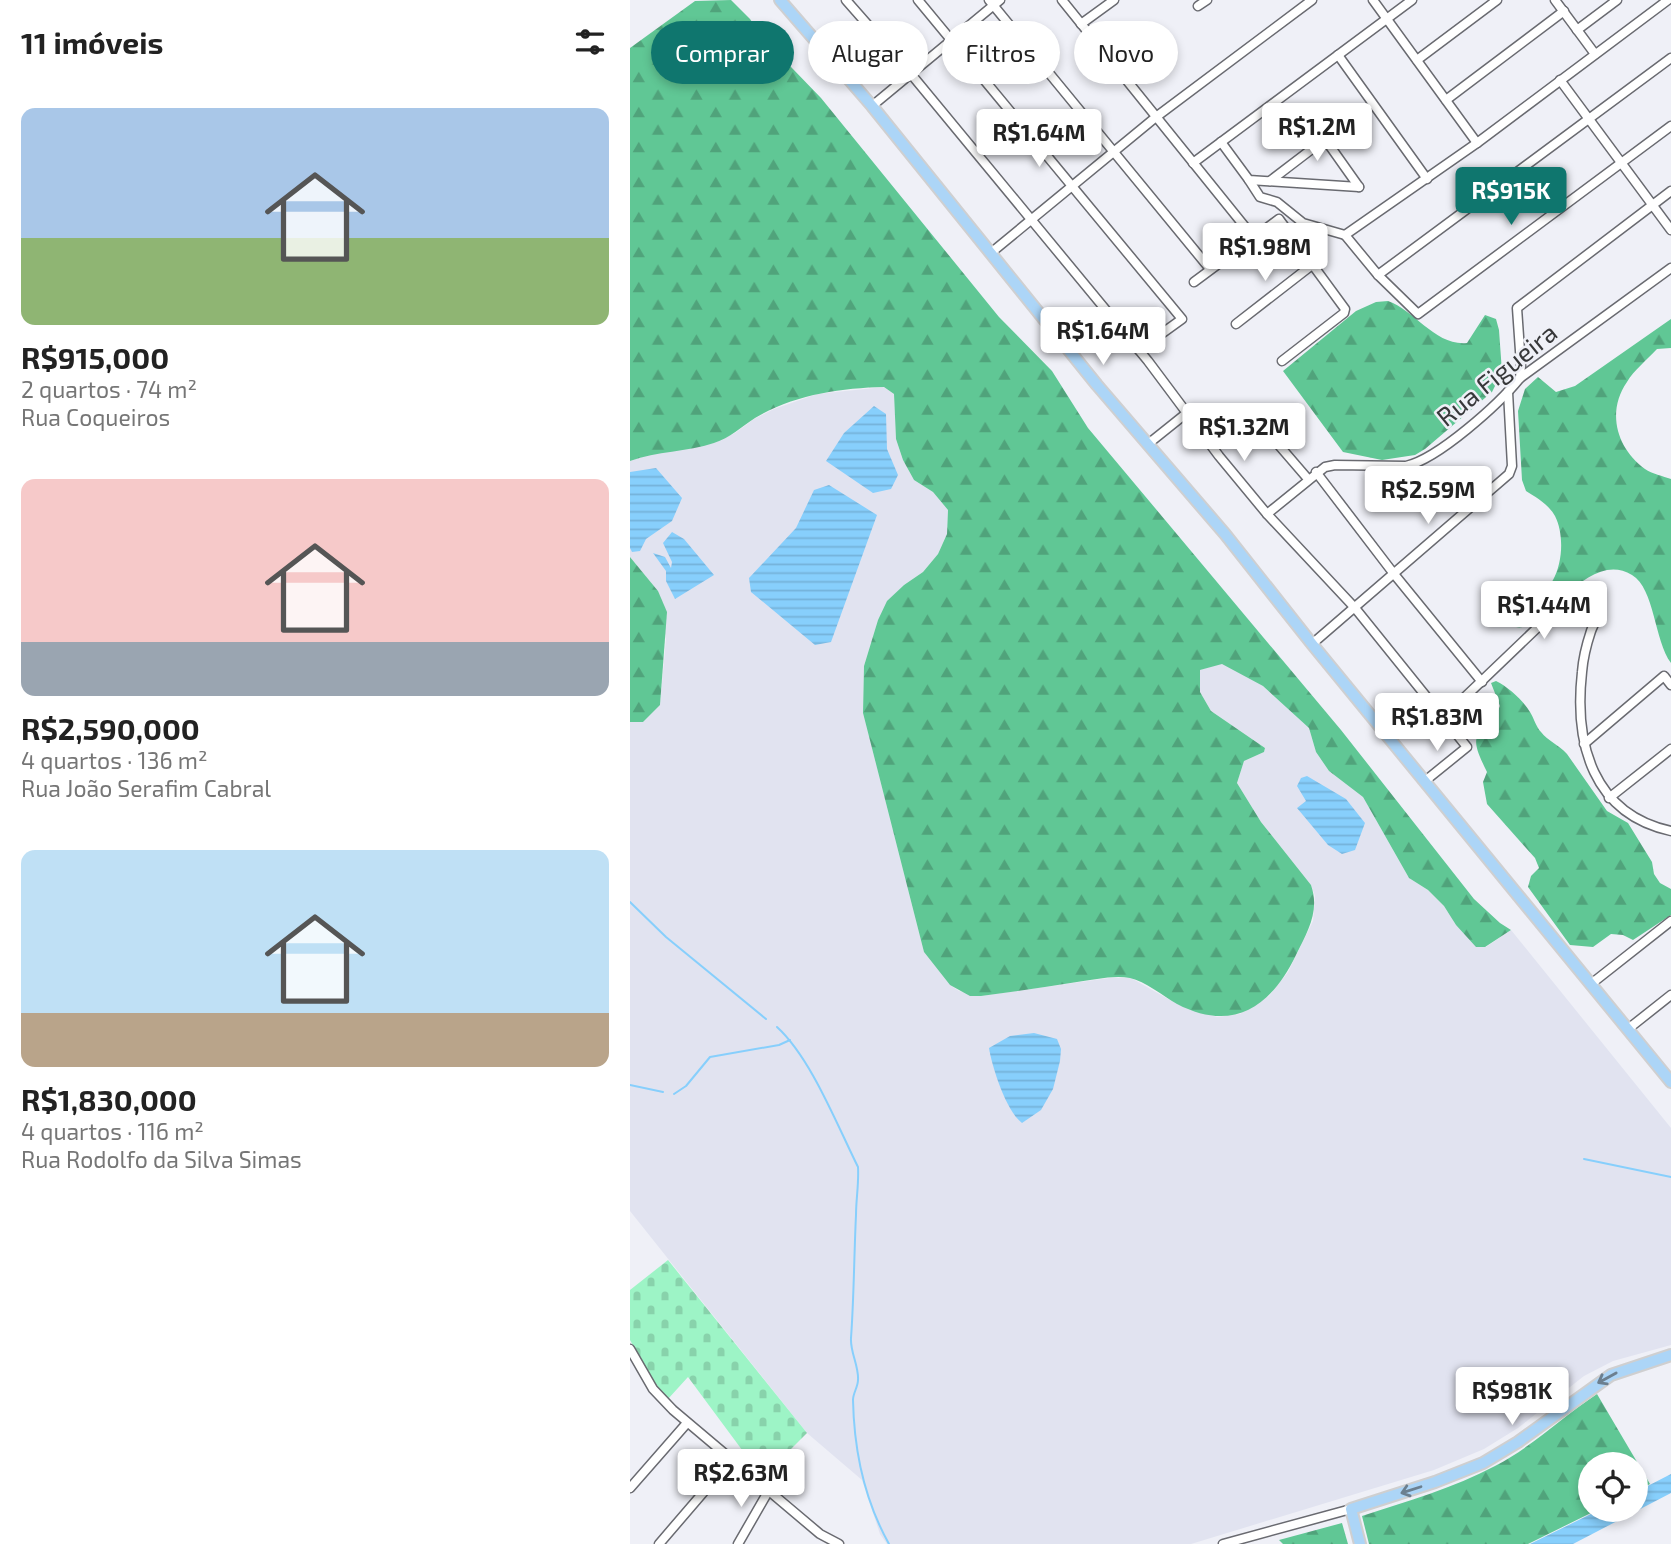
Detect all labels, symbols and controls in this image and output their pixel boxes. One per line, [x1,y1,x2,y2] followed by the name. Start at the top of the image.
[651,21,794,84] chip: Comprar
[808,21,928,84] chip: Alugar
[942,21,1060,84] chip: Filtros
[1074,21,1178,84] chip: Novo
[571,23,609,61] icon: filters
[21,24,163,60] text: 11 imóveis
[1260,104,1374,163] pin: R$1.2M
[974,110,1104,169] pin: R$1.64M
[1278,112,1356,140] text: R$1.2M
[992,118,1086,146] text: R$1.64M
[252,154,378,280] icon: home
[1454,168,1568,227] pin: R$915K
[1471,176,1551,204] text: R$915K
[1200,224,1330,283] pin: R$1.98M
[1219,232,1311,260] text: R$1.98M
[1038,308,1168,367] pin: R$1.64M
[1056,316,1150,344] text: R$1.64M
[1430,316,1562,432] street label: Rua Figueira
[21,339,169,375] text: R$915,000
[21,375,197,403] text: 2 quartos · 74 m²
[21,403,170,431] text: Rua Coqueiros
[1179,404,1309,463] pin: R$1.32M
[1198,412,1290,440] text: R$1.32M
[1363,466,1493,526] pin: R$2.59M
[1381,475,1475,503] text: R$2.59M
[252,525,378,651] icon: home
[1479,582,1609,641] pin: R$1.44M
[1497,590,1591,618] text: R$1.44M
[1372,694,1502,753] pin: R$1.83M
[1391,702,1483,730] text: R$1.83M
[21,710,200,746] text: R$2,590,000
[21,746,207,774] text: 4 quartos · 136 m²
[21,774,271,802] text: Rua João Serafim Cabral
[252,896,378,1022] icon: home
[21,1081,197,1117] text: R$1,830,000
[21,1117,204,1145] text: 4 quartos · 116 m²
[21,1145,302,1173] text: Rua Rodolfo da Silva Simas
[1455,1368,1569,1427] pin: R$981K
[1597,1372,1618,1385] one-way arrow
[1472,1376,1552,1404] text: R$981K
[676,1450,806,1509] pin: R$2.63M
[1578,1452,1648,1522] map controls
[1578,1452,1648,1522] button: locate
[694,1458,788,1486] text: R$2.63M
[1400,1484,1422,1497] one-way arrow

